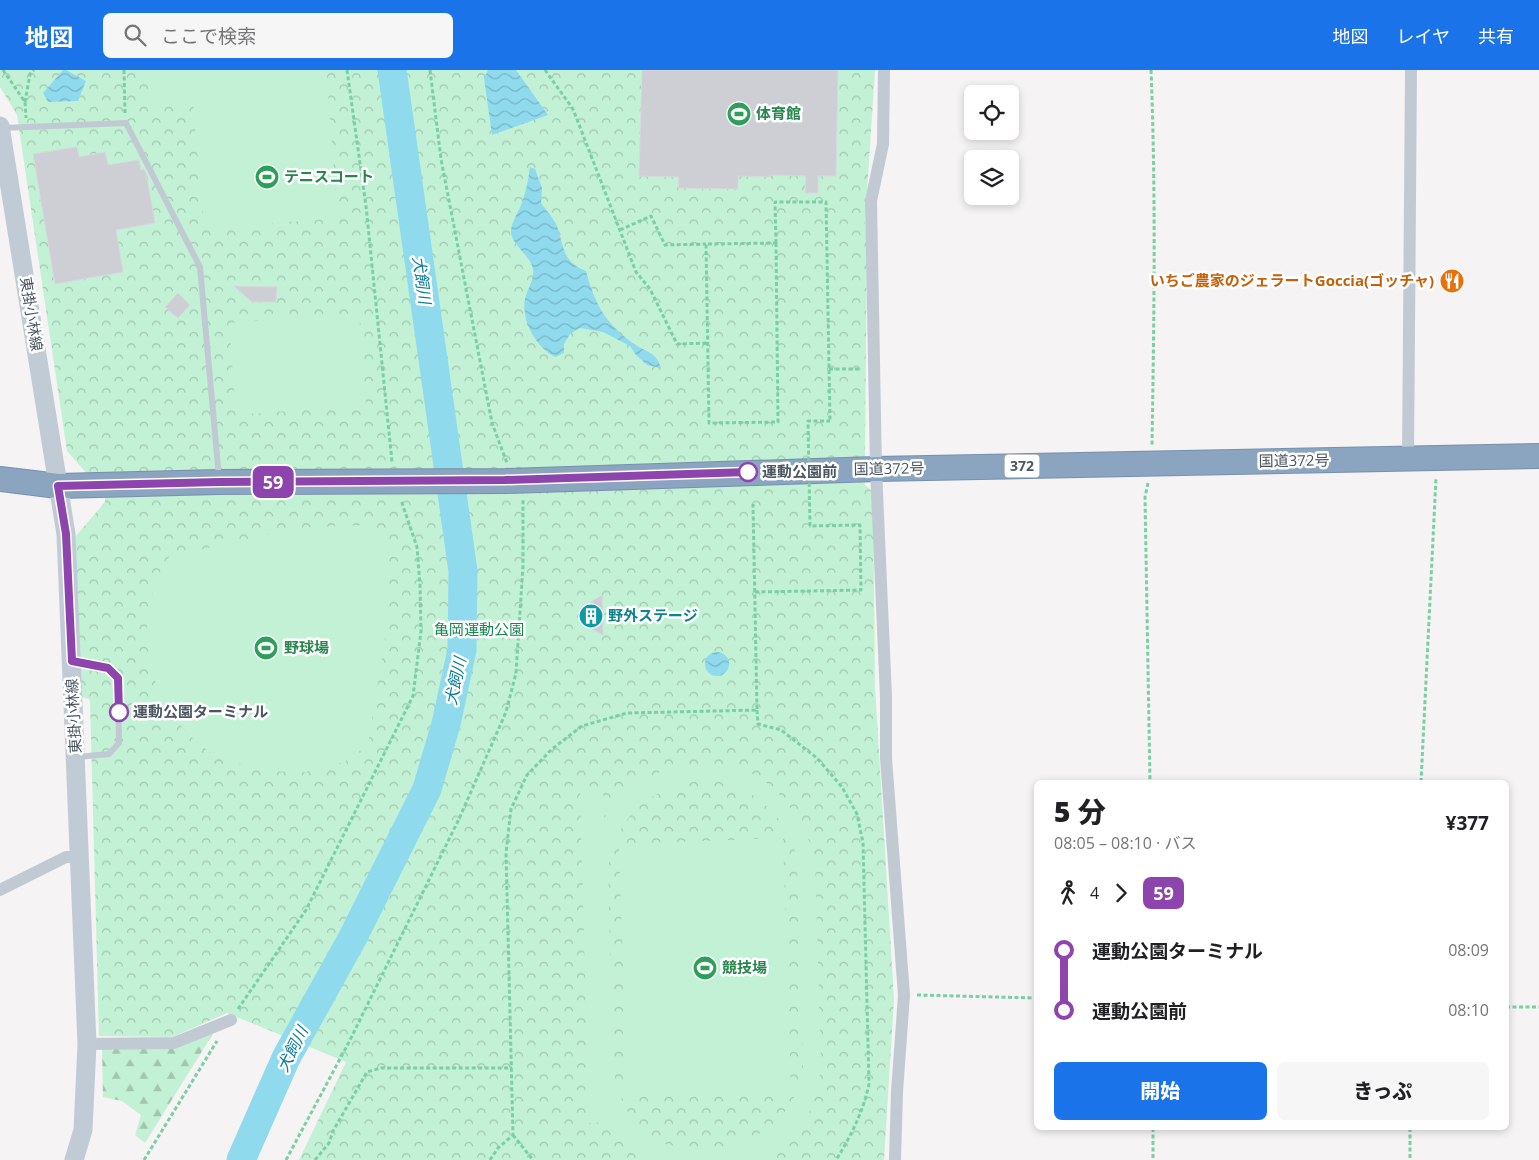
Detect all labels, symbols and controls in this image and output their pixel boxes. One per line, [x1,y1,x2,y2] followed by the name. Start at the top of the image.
[103,13,453,58] search box
[25,20,73,53] text: 地図
[121,21,149,49] icon: search
[161,23,256,49] text: ここで検索
[1333,24,1369,48] text: 地図
[1397,24,1450,48] text: レイヤ
[1478,24,1514,48] text: 共有
[964,85,1019,205] map controls
[964,85,1019,140] button: locate
[726,101,752,127] sports icon: 体育館
[756,103,801,123] place label: 体育館
[964,150,1019,205] button: layers
[254,164,280,190] sports icon: テニスコート
[284,166,374,186] place label: テニスコート
[408,255,437,307] water label: 犬飼川
[1439,268,1465,294] restaurant icon: いちご農家のジェラートGoccia(ゴッチャ)
[1150,270,1434,290] place label: いちご農家のジェラートGoccia(ゴッチャ)
[16,275,48,352] street label: 東掛小林線
[1258,449,1330,471] street label: 国道372号
[1004,454,1040,478] road number: 372
[853,457,925,479] street label: 国道372号
[762,461,837,481] place label: 運動公園前
[738,462,758,482] marker: 運動公園前
[250,466,296,498] line badge: 59
[263,470,283,494] text: 59
[578,603,604,629] building icon: 野外ステージ
[608,605,698,625] place label: 野外ステージ
[434,619,524,639] park label: 亀岡運動公園
[253,635,279,661] sports icon: 野球場
[284,637,329,657] place label: 野球場
[439,653,471,707] water label: 犬飼川
[61,678,85,754] street label: 東掛小林線
[133,701,268,721] place label: 運動公園ターミナル
[109,702,129,722] marker: 運動公園ターミナル
[1054,792,1106,830] text: 5 分
[1446,810,1489,836] text: ¥377
[1054,832,1196,854] text: 08:05 – 08:10 · バス
[1054,879,1082,907] icon: walk
[1107,879,1135,907] icon: forward
[1153,881,1174,905] text: 59
[1090,882,1099,904] text: 4
[1092,938,1263,964] text: 運動公園ターミナル
[1448,939,1489,961] text: 08:09
[692,955,718,981] sports icon: 競技場
[722,957,767,977] place label: 競技場
[1092,998,1187,1024] text: 運動公園前
[1448,999,1489,1021] text: 08:10
[271,1021,314,1075] water label: 犬飼川
[1054,1062,1267,1120] button: 開始
[1277,1062,1489,1120] button: きっぷ

